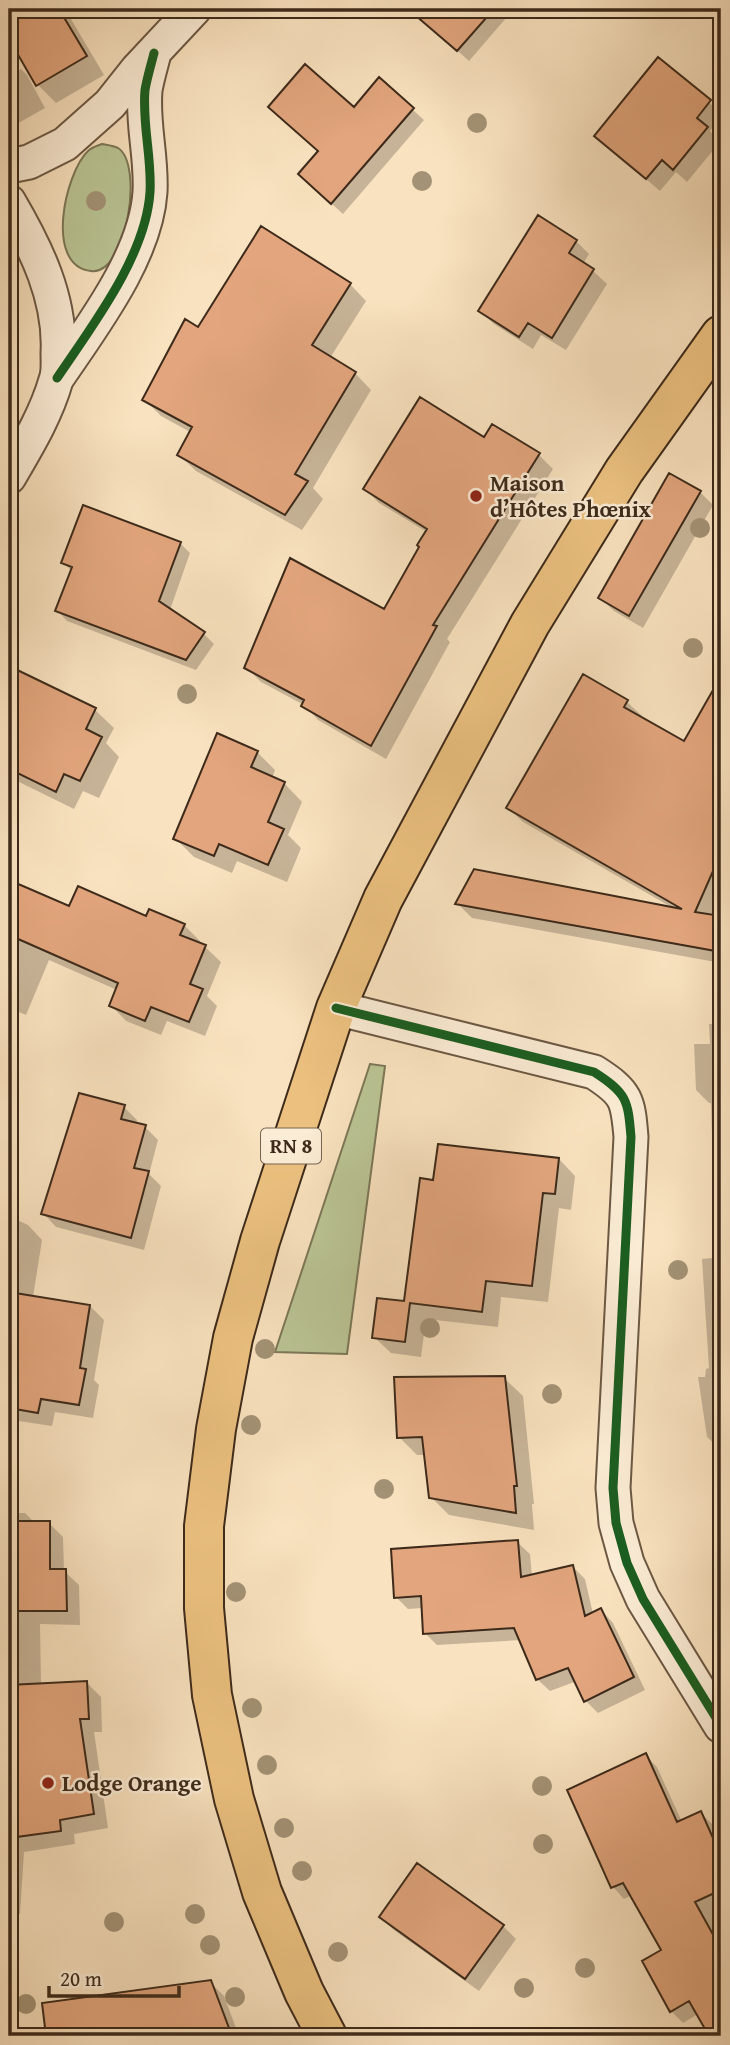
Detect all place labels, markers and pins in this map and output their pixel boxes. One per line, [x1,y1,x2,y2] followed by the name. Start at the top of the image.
[490,466,651,525] place label: Maison d’Hôtes Phœnix
[468,488,484,504] marker: Maison d’Hôtes Phœnix
[62,1766,202,1799] place label: Lodge Orange
[40,1775,56,1791] marker: Lodge Orange

